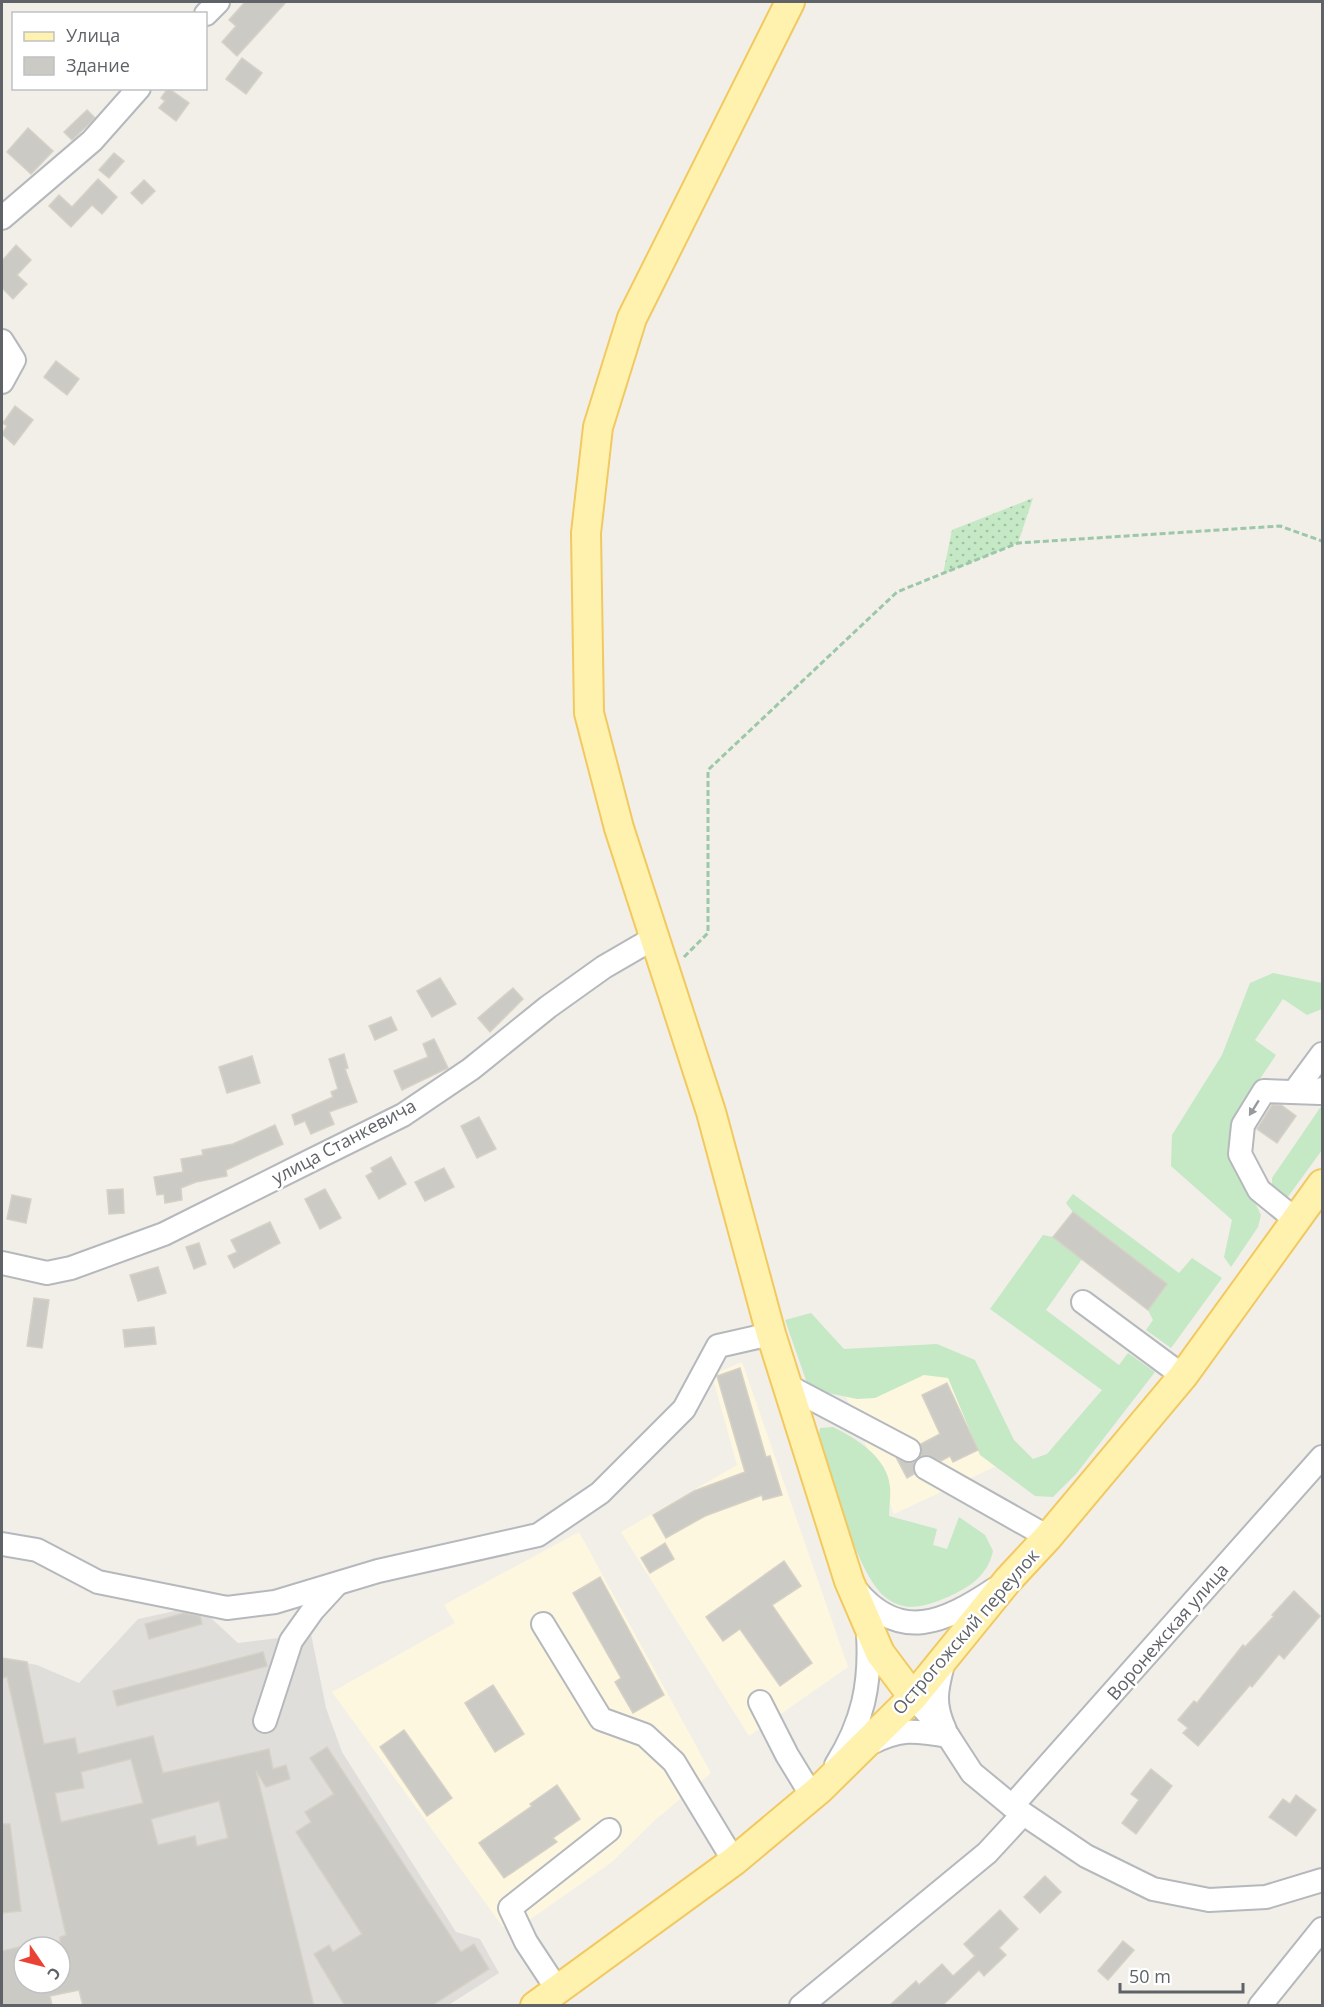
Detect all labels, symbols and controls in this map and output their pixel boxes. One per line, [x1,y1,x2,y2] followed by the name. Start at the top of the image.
[12,12,207,90] legend
[66,23,120,47] text: Улица
[66,53,130,77] text: Здание
[267,1093,420,1189] street label: улица Станкевича
[1248,1100,1259,1116] one-way arrow
[887,1543,1044,1719] street label: Острогожский переулок
[1101,1558,1233,1705] street label: Воронежская улица
[12,1935,72,1995] north arrow
[1120,1956,1243,1994] scale bar
[42,1963,66,1984] text: С
[1129,1964,1171,1988] text: 50 m

